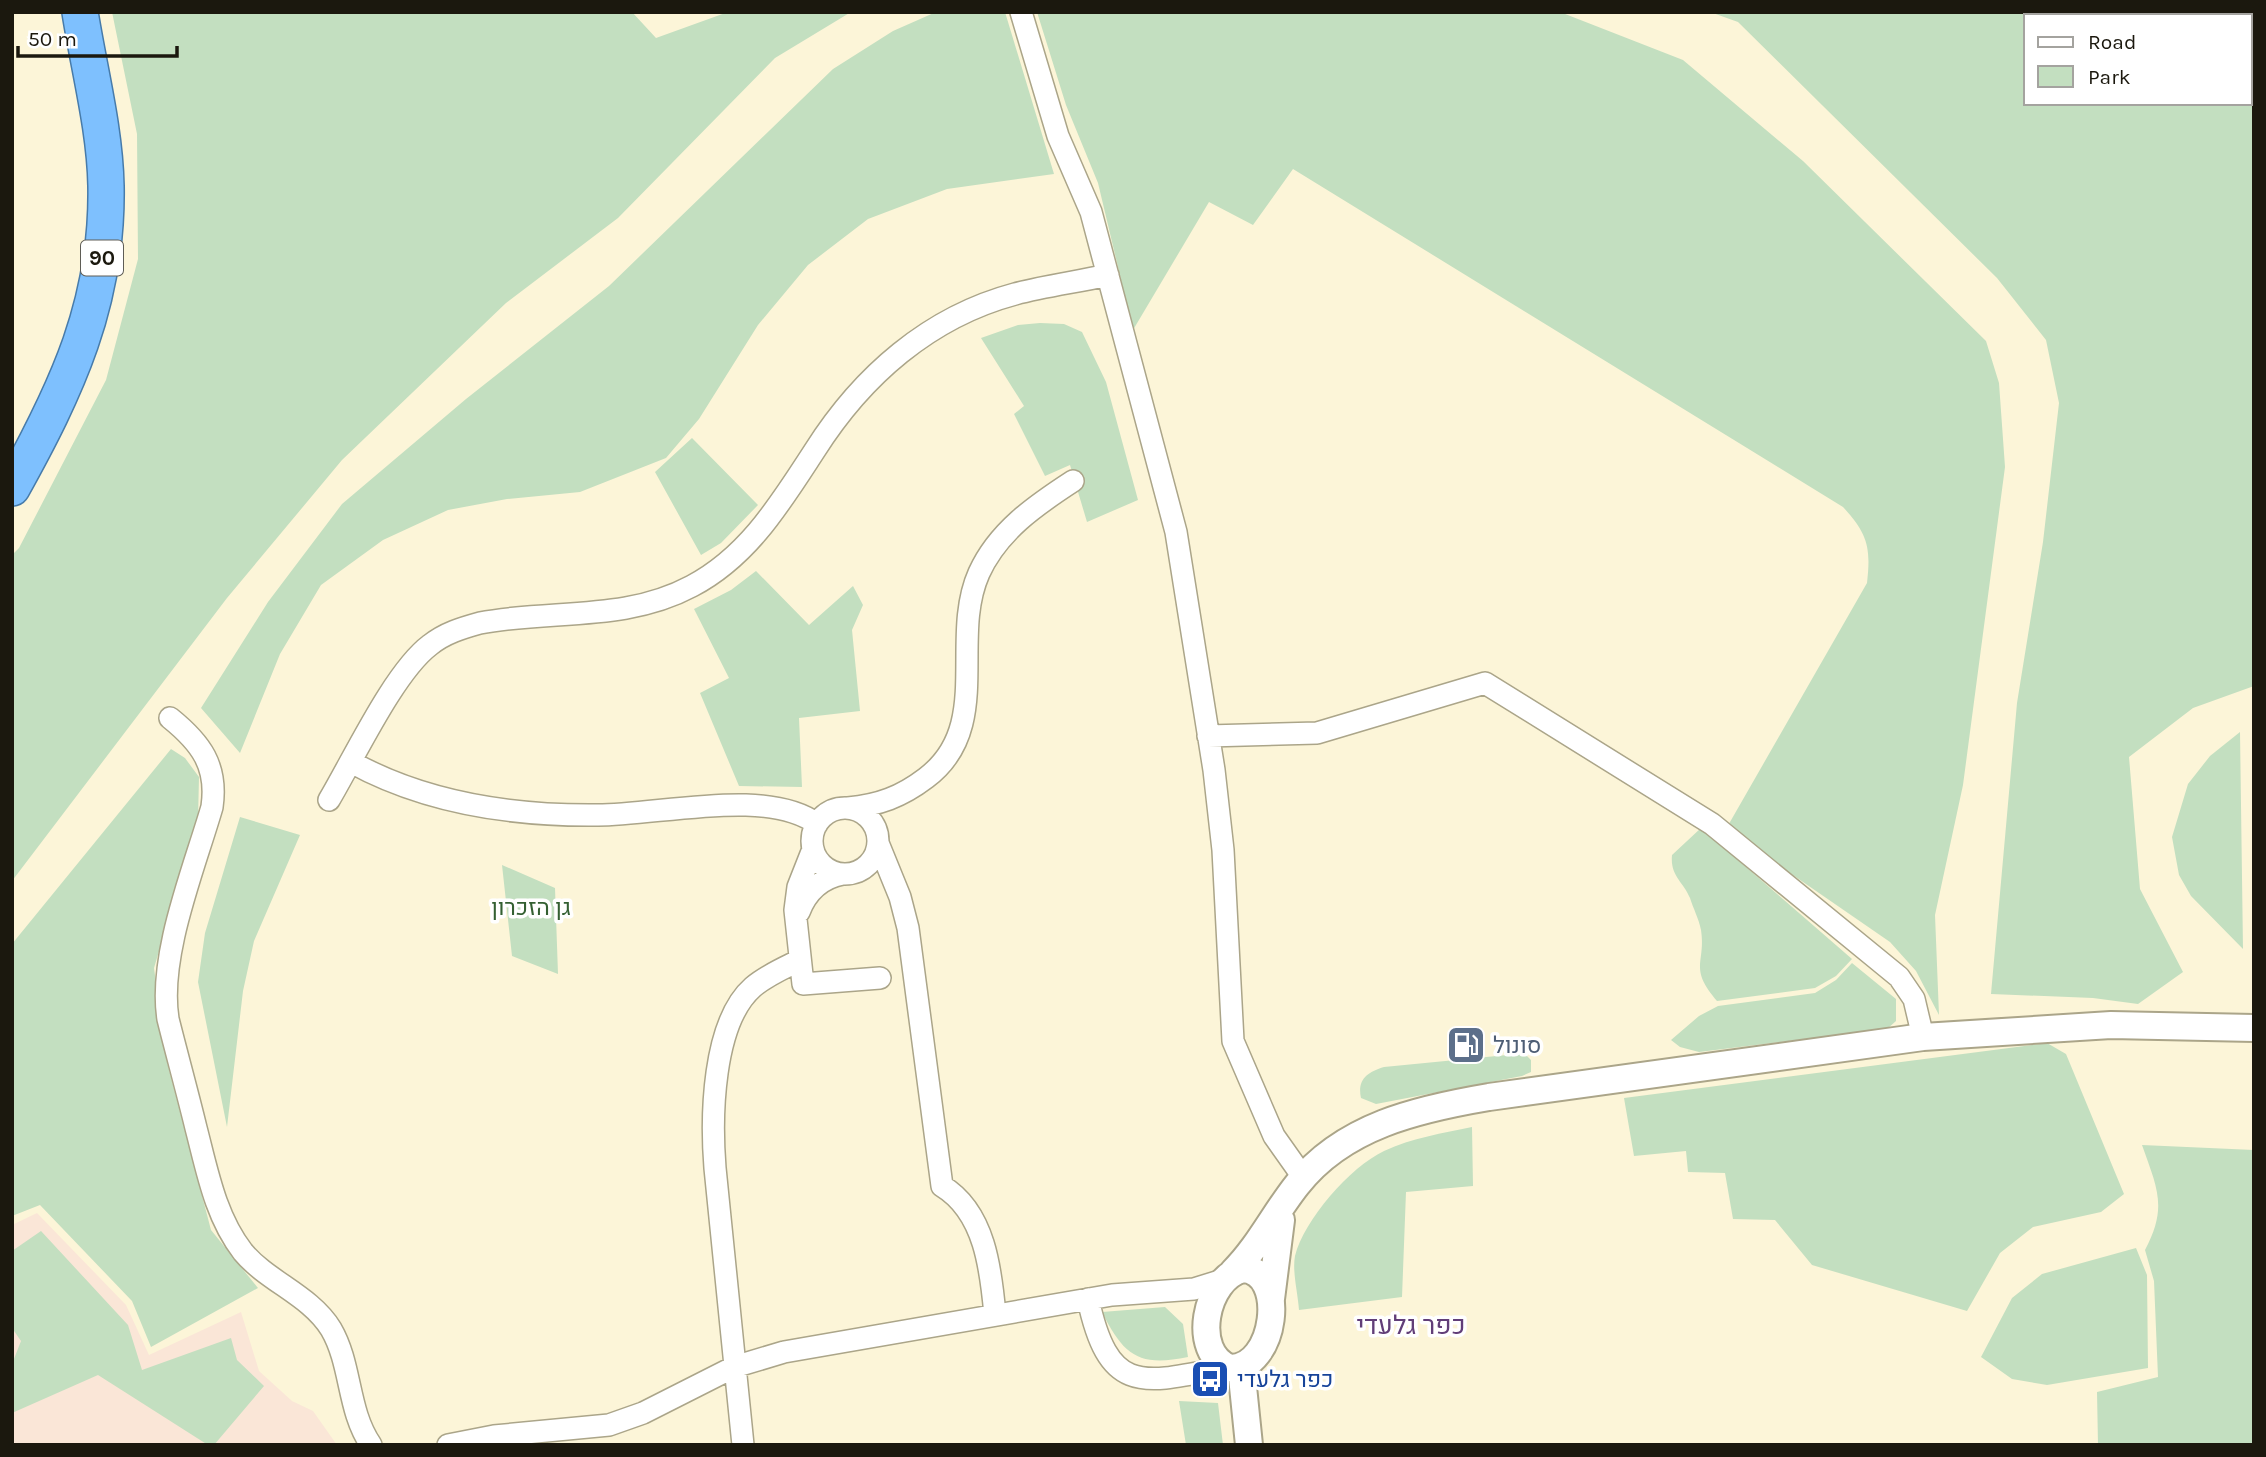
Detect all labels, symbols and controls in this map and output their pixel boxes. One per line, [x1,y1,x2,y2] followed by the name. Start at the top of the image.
[18,14,177,58] scale bar
[2024,14,2252,105] legend
[28,27,77,51] text: 50 m
[2088,30,2136,54] text: Road
[2088,65,2131,89] text: Park
[81,240,123,276] road number: 90
[491,894,571,921] park label: גן הזכרון
[1445,1024,1487,1066] fuel station icon: סונול
[1493,1032,1541,1059] place label: סונול
[1356,1310,1466,1341] district label: כפר גלעדי
[1189,1358,1231,1400] bus stop icon: כפר גלעדי
[1237,1366,1333,1393] place label: כפר גלעדי

